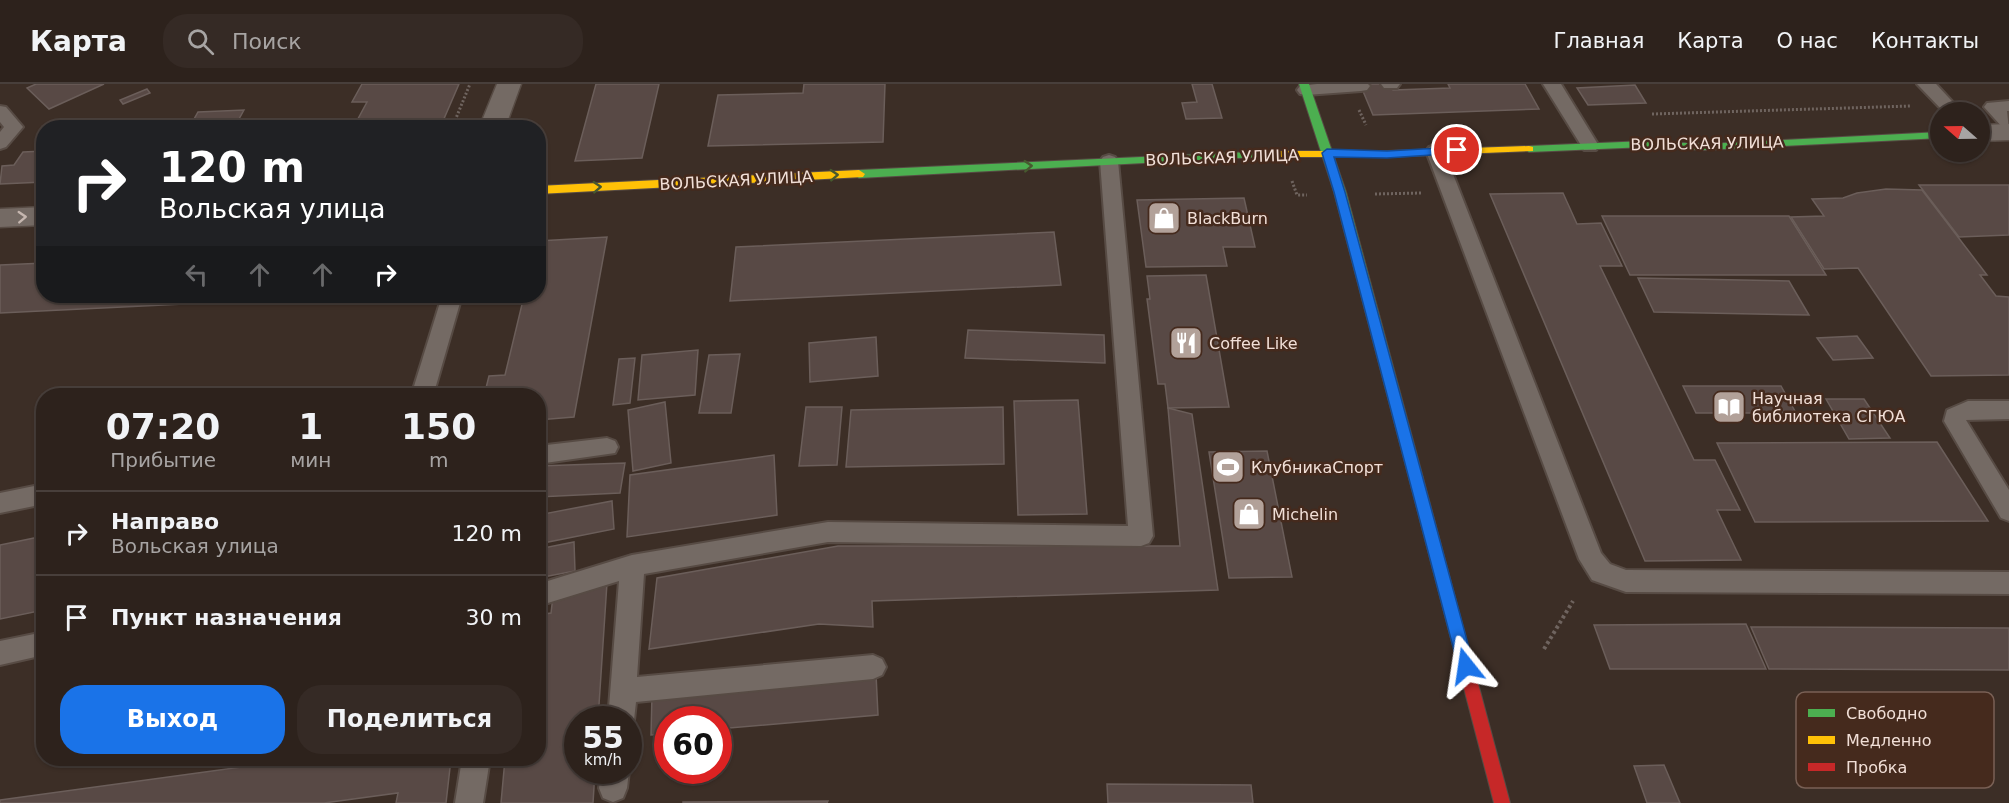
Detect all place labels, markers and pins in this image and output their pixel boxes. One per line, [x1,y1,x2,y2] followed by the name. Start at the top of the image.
[1431,124,1482,175] pin
[1146,200,1182,236] shop icon: BlackBurn
[1187,209,1268,228] place label: BlackBurn
[1168,325,1204,361] restaurant icon: Coffee Like
[1209,334,1298,353] place label: Coffee Like
[1711,389,1747,425] library icon: Научная библиотека СГЮА
[1752,389,1905,426] place label: Научная библиотека СГЮА
[1210,449,1246,485] sports icon: КлубникаСпорт
[1251,458,1383,477] place label: КлубникаСпорт
[1231,496,1267,532] shop icon: Michelin
[1272,505,1338,524] place label: Michelin

